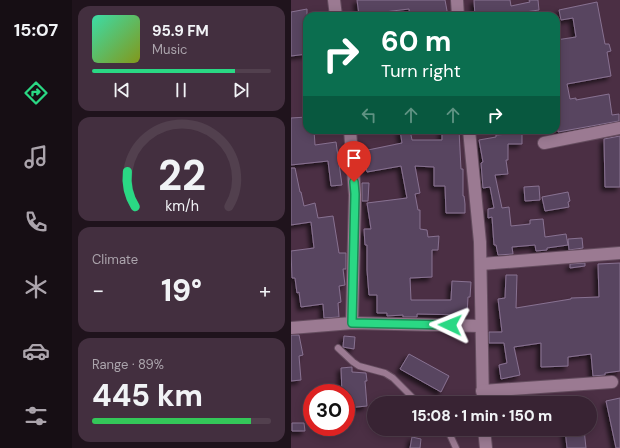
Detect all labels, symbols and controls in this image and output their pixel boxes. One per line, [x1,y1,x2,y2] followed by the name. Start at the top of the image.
[14,18,58,42] text: 15:07
[152,21,209,41] text: 95.9 FM
[381,23,451,60] text: 60 m
[315,28,367,80] icon: right
[152,41,187,58] text: Music
[381,59,461,83] text: Turn right
[22,79,50,107] icon: directions
[111,79,133,101] icon: previous
[170,79,192,101] icon: pause
[230,79,252,101] icon: next
[358,104,380,126] icon: left
[400,104,422,126] icon: ahead
[442,104,464,126] icon: ahead
[484,104,506,126] icon: right
[337,141,371,182] pin
[22,143,50,171] icon: music
[343,147,365,169] icon: arrive
[158,149,205,203] text: 22
[165,196,198,214] text: km/h
[22,208,50,236] icon: phone
[92,251,138,268] text: Climate
[161,271,202,310] text: 19°
[22,273,50,301] icon: climate
[92,276,104,305] text: −
[259,276,271,305] text: +
[429,304,471,346] position arrow
[22,337,50,365] icon: car
[92,356,164,373] text: Range · 89%
[92,376,203,415] text: 445 km
[303,384,355,436] speed limit sign: 30
[22,402,50,430] icon: filters
[412,406,552,426] text: 15:08 · 1 min · 150 m

